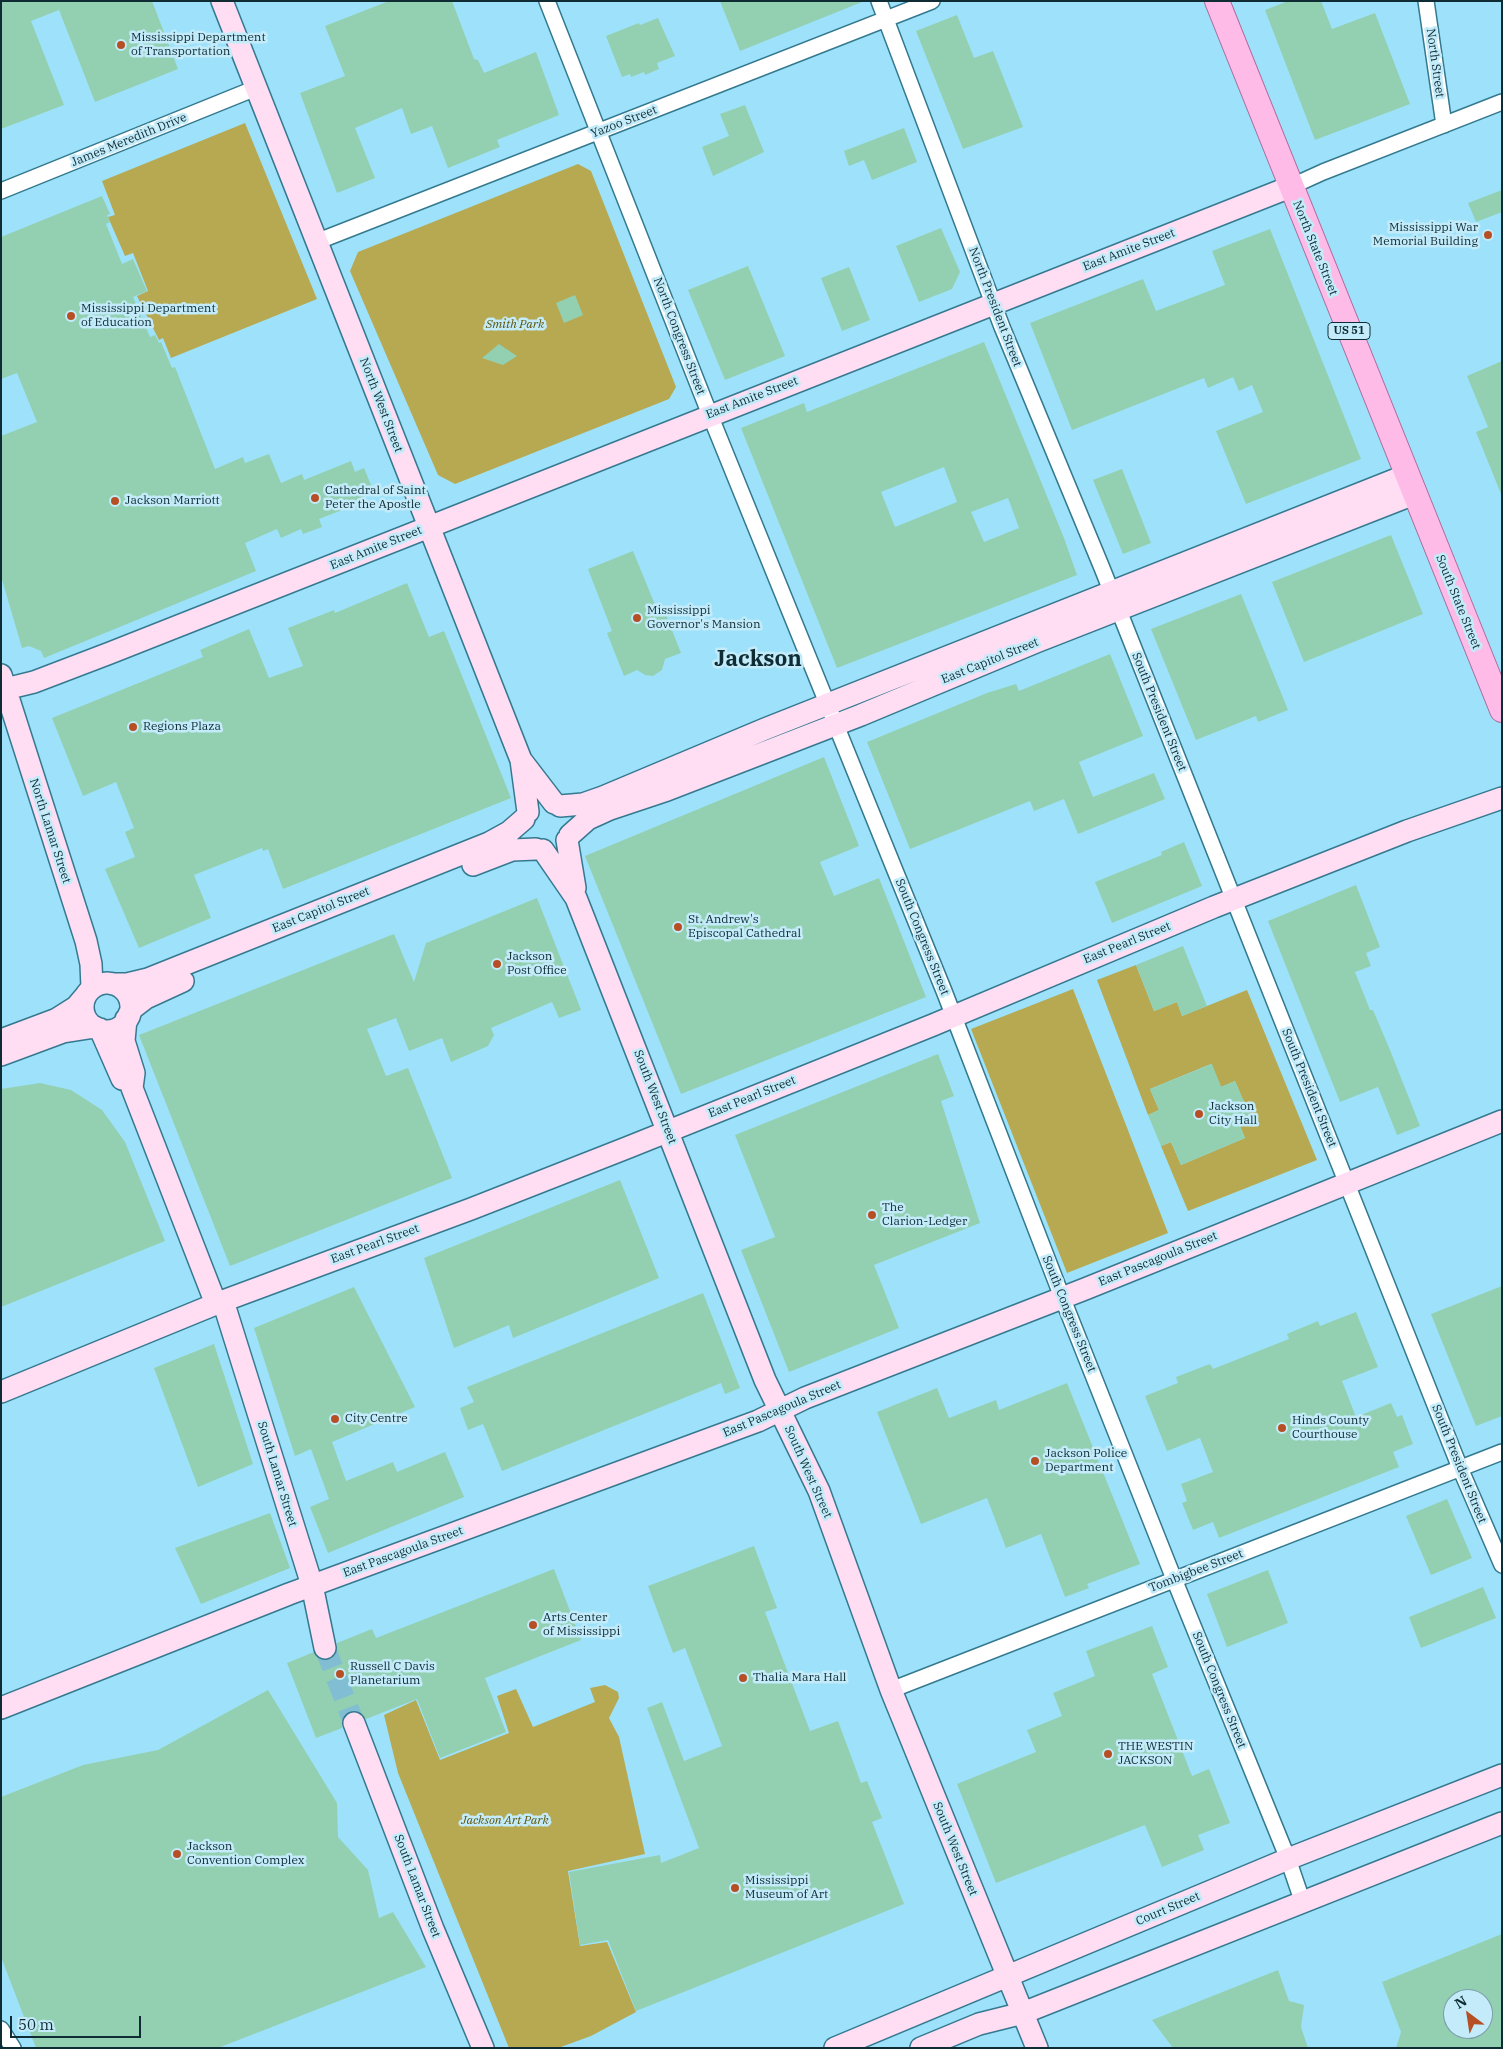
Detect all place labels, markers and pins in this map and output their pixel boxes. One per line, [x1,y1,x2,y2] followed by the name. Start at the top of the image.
[131,31,266,59] place label: Mississippi Department of Transportation
[115,39,127,51] marker: Mississippi Department of Transportation
[1373,221,1478,249] place label: Mississippi War Memorial Building
[1482,229,1494,241] marker: Mississippi War Memorial Building
[81,302,216,330] place label: Mississippi Department of Education
[65,310,77,322] marker: Mississippi Department of Education
[325,484,426,512] place label: Cathedral of Saint Peter the Apostle
[309,492,321,504] marker: Cathedral of Saint Peter the Apostle
[125,494,220,508] place label: Jackson Marriott
[109,495,121,507] marker: Jackson Marriott
[647,604,761,632] place label: Mississippi Governor's Mansion
[631,612,643,624] marker: Mississippi Governor's Mansion
[143,720,221,734] place label: Regions Plaza
[127,721,139,733] marker: Regions Plaza
[688,913,801,941] place label: St. Andrew's Episcopal Cathedral
[672,921,684,933] marker: St. Andrew's Episcopal Cathedral
[507,950,567,978] place label: Jackson Post Office
[491,958,503,970] marker: Jackson Post Office
[1209,1100,1257,1128] place label: Jackson City Hall
[1193,1108,1205,1120] marker: Jackson City Hall
[882,1201,967,1229] place label: The Clarion-Ledger
[866,1209,878,1221] marker: The Clarion-Ledger
[345,1412,408,1426] place label: City Centre
[329,1413,341,1425] marker: City Centre
[1292,1414,1369,1442] place label: Hinds County Courthouse
[1276,1422,1288,1434] marker: Hinds County Courthouse
[1045,1447,1127,1475] place label: Jackson Police Department
[1029,1455,1041,1467] marker: Jackson Police Department
[543,1611,620,1639] place label: Arts Center of Mississippi
[527,1619,539,1631] marker: Arts Center of Mississippi
[350,1660,435,1688] place label: Russell C Davis Planetarium
[334,1668,346,1680] marker: Russell C Davis Planetarium
[753,1671,846,1685] place label: Thalia Mara Hall
[737,1672,749,1684] marker: Thalia Mara Hall
[1118,1740,1193,1768] place label: THE WESTIN JACKSON
[1102,1748,1114,1760] marker: THE WESTIN JACKSON
[187,1840,304,1868] place label: Jackson Convention Complex
[171,1848,183,1860] marker: Jackson Convention Complex
[745,1874,828,1902] place label: Mississippi Museum of Art
[729,1882,741,1894] marker: Mississippi Museum of Art

